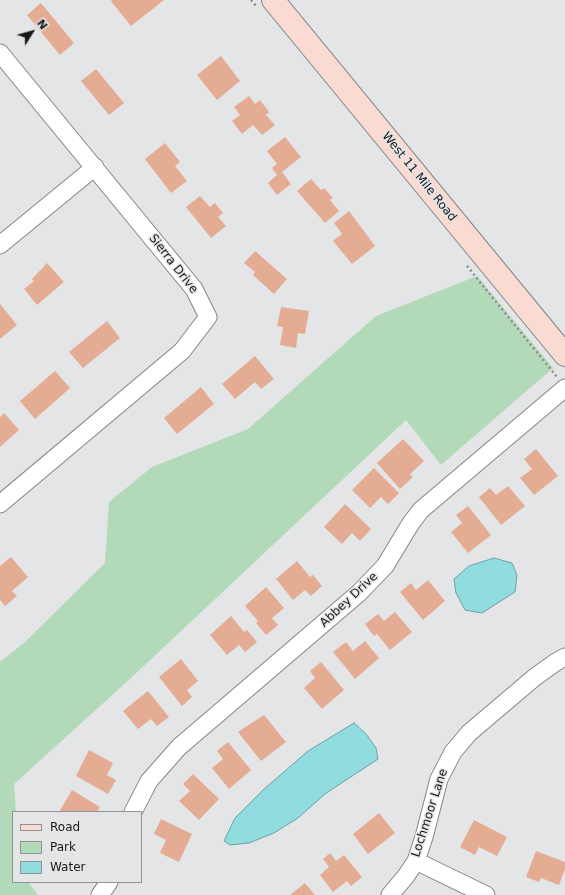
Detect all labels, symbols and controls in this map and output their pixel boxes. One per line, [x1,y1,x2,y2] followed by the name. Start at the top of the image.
[12,12,52,52] north arrow
[34,17,50,32] text: N
[379,129,459,225] street label: West 11 Mile Road
[145,232,201,296] street label: Sierra Drive
[317,570,381,630] street label: Abbey Drive
[409,767,451,859] street label: Lochmoor Lane
[12,811,142,883] legend
[50,820,80,834] text: Road
[50,840,76,854] text: Park
[50,860,85,874] text: Water

